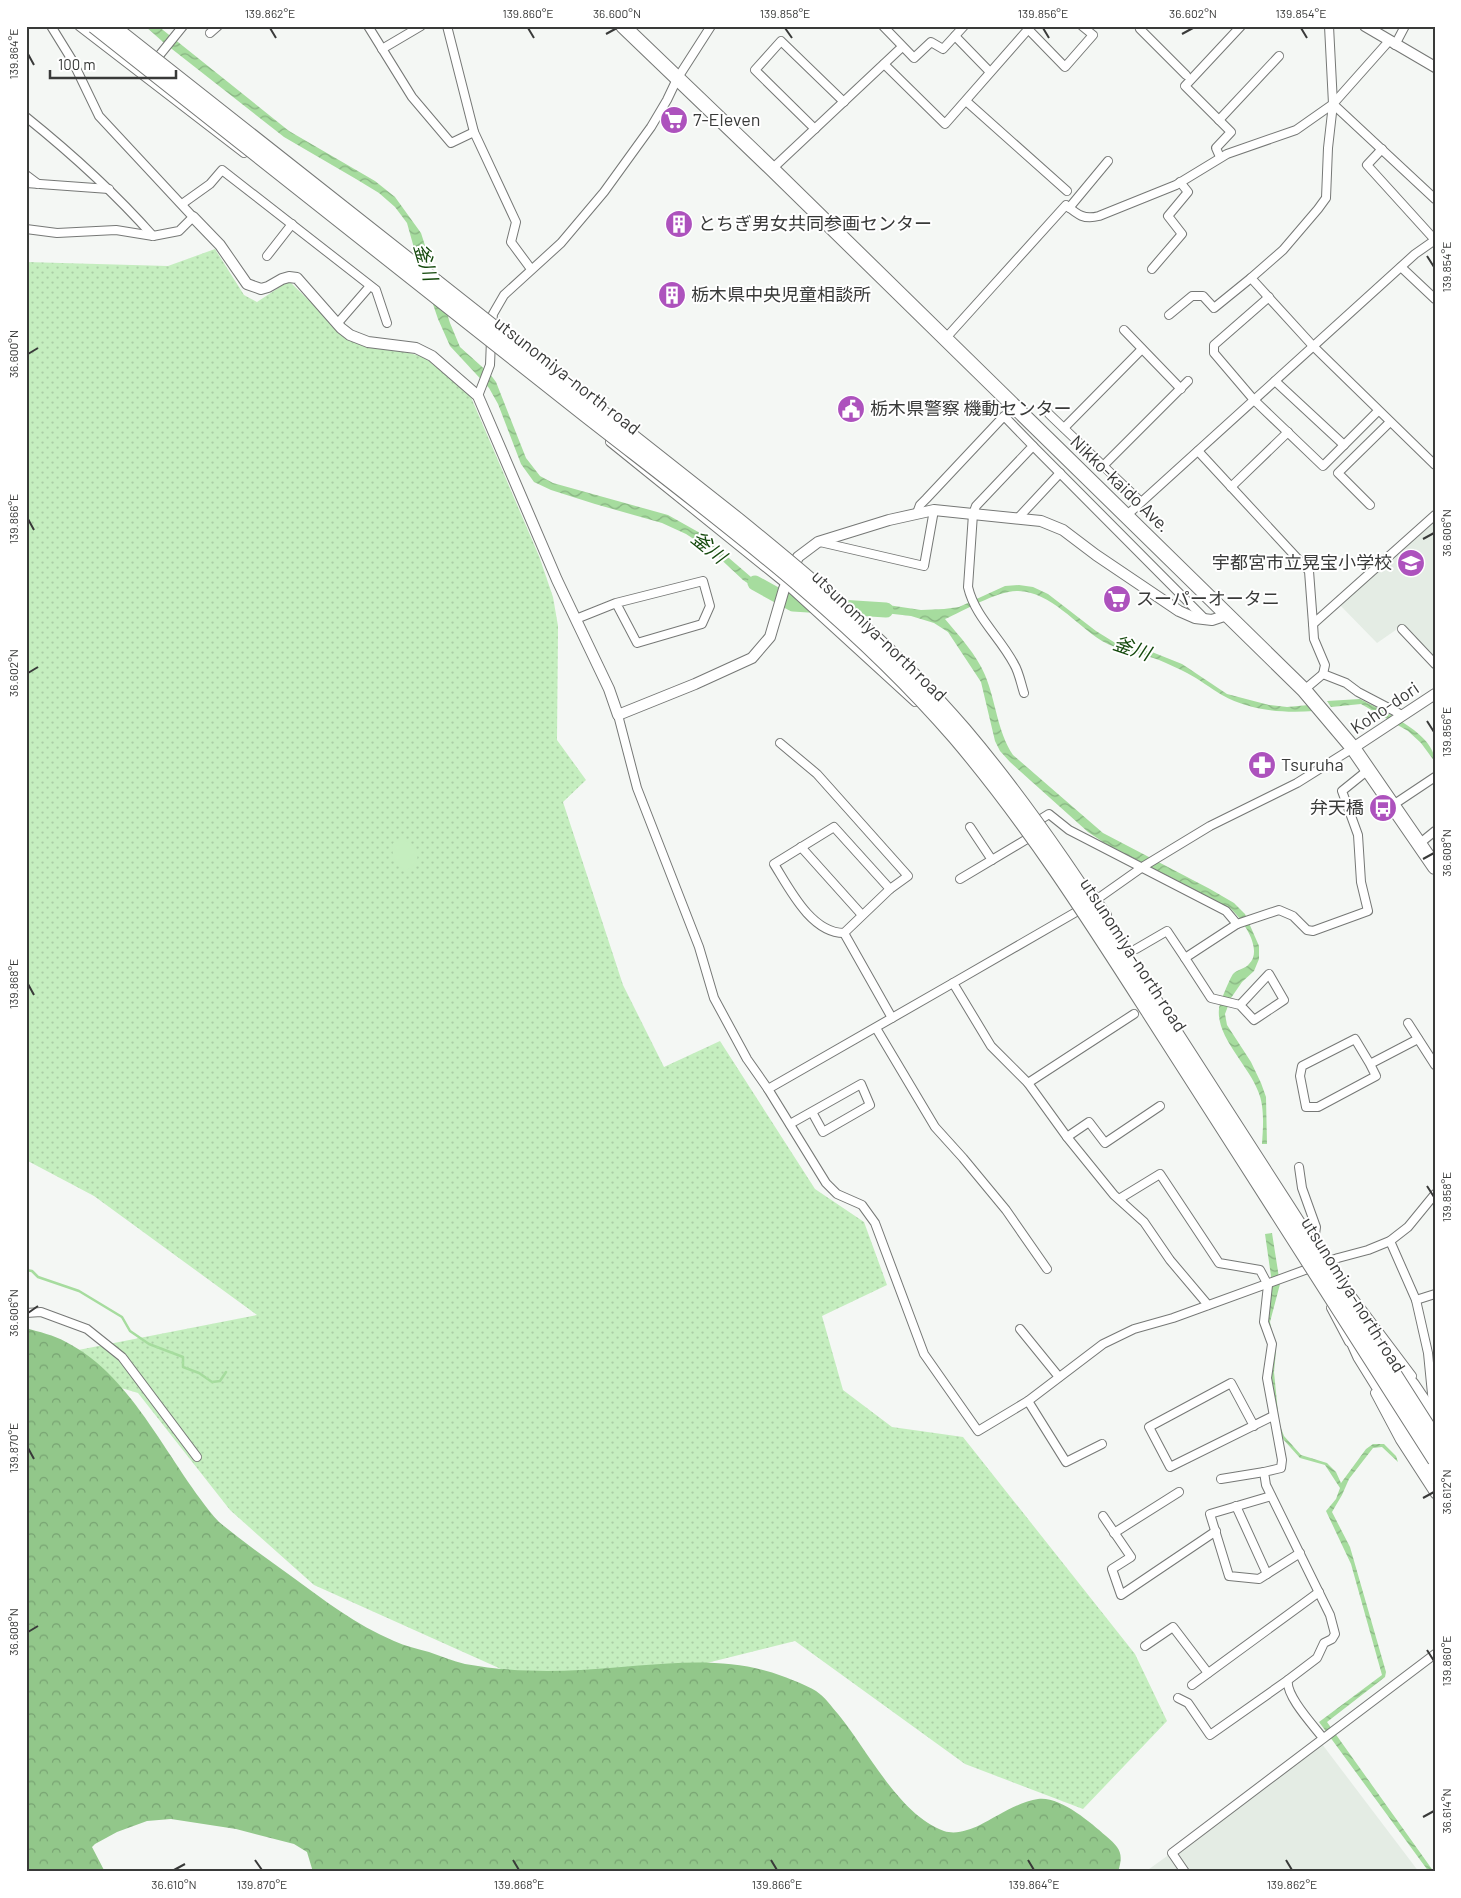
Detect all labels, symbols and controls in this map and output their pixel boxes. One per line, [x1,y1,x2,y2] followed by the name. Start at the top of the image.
[245,6,295,20] text: 139.862°E
[502,6,554,20] text: 139.860°E
[593,6,641,20] text: 36.600°N
[760,6,810,20] text: 139.858°E
[1018,6,1068,20] text: 139.856°E
[1169,6,1217,20] text: 36.602°N
[1276,6,1326,20] text: 139.854°E
[6,29,20,79] text: 139.864°E
[50,48,176,80] scale bar
[58,55,96,73] text: 100 m
[659,105,689,135] supermarket icon: 7-Eleven
[693,108,761,130] place label: 7-Eleven
[664,209,694,239] building icon: とちぎ男女共同参画センター
[698,212,932,234] place label: とちぎ男女共同参画センター
[410,240,444,285] water label: 釜川
[1439,242,1453,292] text: 139.854°E
[657,280,687,310] building icon: 栃木県中央児童相談所
[691,283,871,305] place label: 栃木県中央児童相談所
[490,311,645,439] street label: utsunomiya-north road
[6,330,20,378] text: 36.600°N
[836,394,866,424] public building icon: 栃木県警察 機動センター
[870,397,1072,419] place label: 栃木県警察 機動センター
[1066,430,1175,536] street label: Nikko-kaido Ave.
[6,494,20,544] text: 139.866°E
[1439,509,1453,557] text: 36.606°N
[687,526,733,569] water label: 釜川
[1396,548,1426,578] school or university icon: 宇都宮市立晃宝小学校
[1212,551,1392,573] place label: 宇都宮市立晃宝小学校
[808,565,952,705] street label: utsunomiya-north road
[1102,584,1132,614] supermarket icon: スーパーオータニ
[1136,587,1280,609] place label: スーパーオータニ
[1110,630,1156,665] water label: 釜川
[6,649,20,697] text: 36.602°N
[1346,676,1423,738] street label: Koho-dori
[1439,707,1453,757] text: 139.856°E
[1247,750,1277,780] pharmacy icon: Tsuruha
[1281,753,1344,775] place label: Tsuruha
[1368,793,1398,823] bus stop icon: 弁天橋
[1310,796,1364,818] place label: 弁天橋
[1439,829,1453,877] text: 36.608°N
[1076,873,1192,1036] street label: utsunomiya-north road
[6,959,20,1009] text: 139.868°E
[1439,1172,1453,1222] text: 139.858°E
[1297,1213,1411,1376] street label: utsunomiya-north road
[6,1289,20,1337] text: 36.606°N
[6,1423,20,1473] text: 139.870°E
[1439,1470,1453,1514] text: 36.612°N
[6,1608,20,1656] text: 36.608°N
[1439,1635,1453,1687] text: 139.860°E
[1439,1788,1453,1834] text: 36.614°N
[151,1877,197,1891] text: 36.610°N
[237,1877,287,1891] text: 139.870°E
[494,1877,544,1891] text: 139.868°E
[752,1877,802,1891] text: 139.866°E
[1009,1877,1059,1891] text: 139.864°E
[1267,1877,1317,1891] text: 139.862°E

